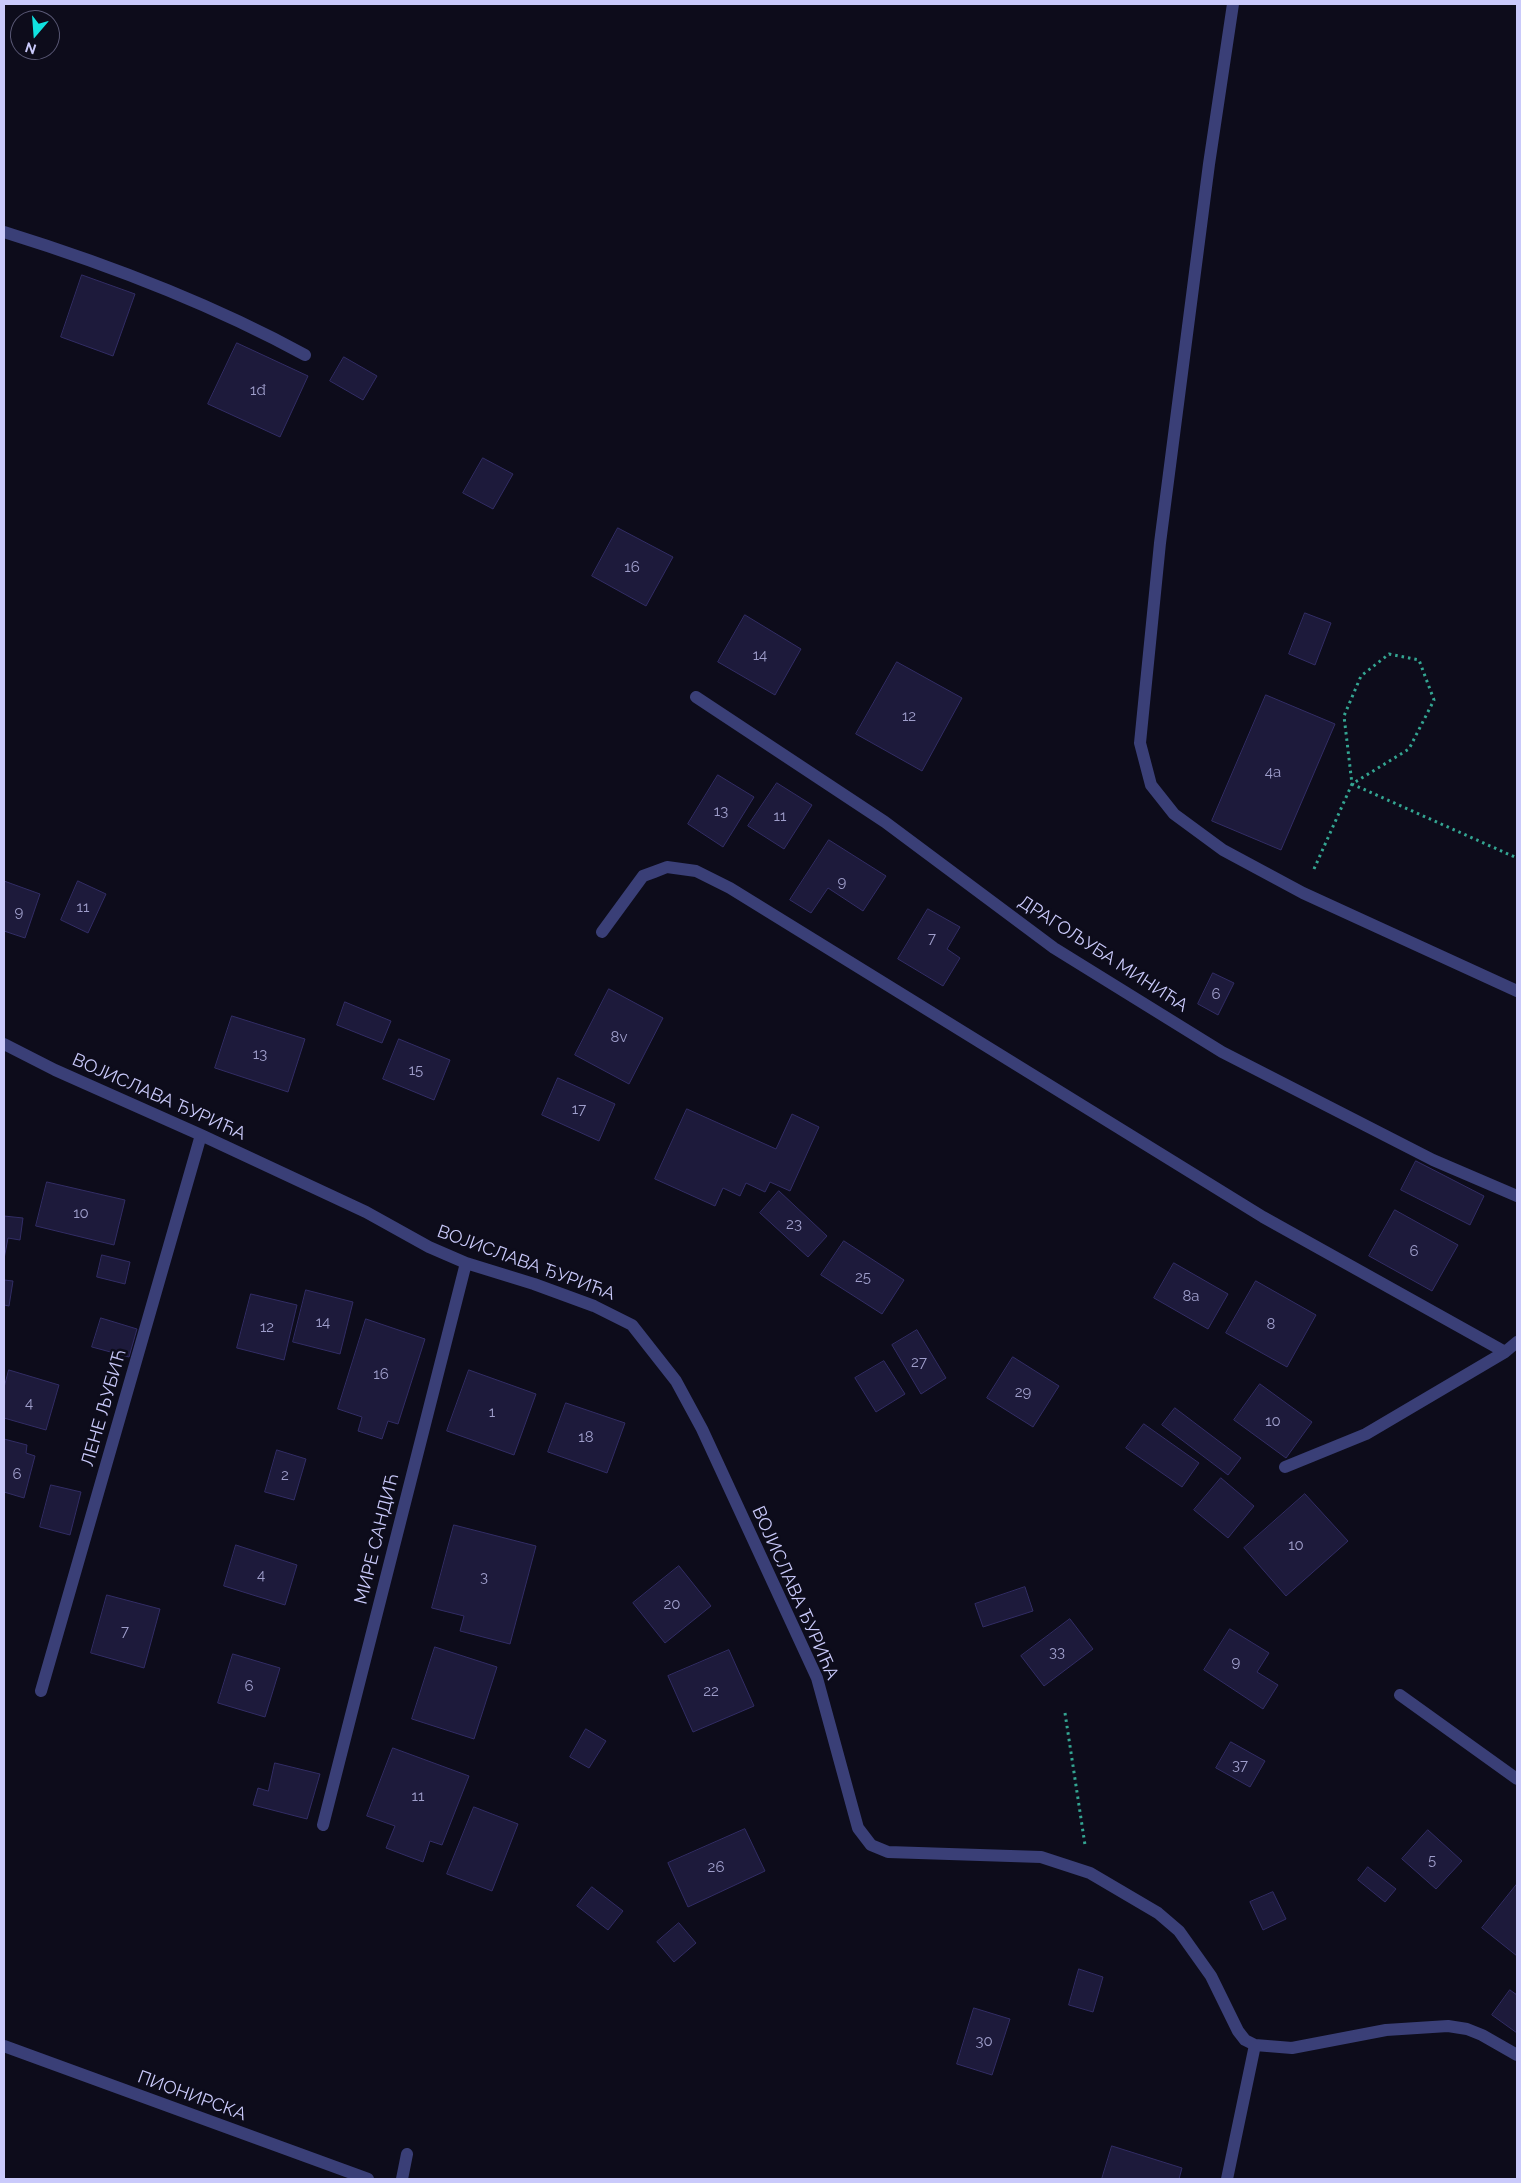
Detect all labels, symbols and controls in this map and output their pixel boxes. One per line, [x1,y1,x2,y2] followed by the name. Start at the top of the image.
[10,10,60,60] north arrow
[23,39,38,58] text: N
[250,381,266,399] house number: 1đ
[624,558,640,576] house number: 16
[753,646,767,664] house number: 14
[902,707,916,725] house number: 12
[1265,763,1281,781] house number: 4a
[714,802,728,820] house number: 13
[774,807,786,825] house number: 11
[838,873,846,891] house number: 9
[1014,891,1192,1017] street label: ДРАГОЉУБА МИНИЋА
[77,898,89,916] house number: 11
[15,903,23,921] house number: 9
[928,929,936,947] house number: 7
[1211,985,1221,1003] house number: 6
[611,1028,627,1046] house number: 8v
[253,1045,267,1063] house number: 13
[69,1049,249,1145] street label: ВОЈИСЛАВА ЂУРИЋА
[409,1061,423,1079] house number: 15
[572,1100,586,1118] house number: 17
[73,1204,89,1222] house number: 10
[786,1215,802,1233] house number: 23
[434,1221,618,1305] street label: ВОЈИСЛАВА ЂУРИЋА
[1409,1242,1419,1260] house number: 6
[855,1268,871,1286] house number: 25
[1182,1287,1200,1305] house number: 8a
[316,1313,330,1331] house number: 14
[1267,1315,1275,1333] house number: 8
[260,1318,274,1336] house number: 12
[77,1347,131,1469] street label: ЛЕНЕ ЉУБИЋ
[911,1353,927,1371] house number: 27
[373,1365,389,1383] house number: 16
[1015,1383,1031,1401] house number: 29
[25,1394,33,1412] house number: 4
[489,1403,495,1421] house number: 1
[1265,1412,1281,1430] house number: 10
[578,1428,594,1446] house number: 18
[12,1465,22,1483] house number: 6
[281,1466,289,1484] house number: 2
[350,1471,404,1607] street label: МИРЕ САНДИЋ
[747,1503,843,1683] street label: ВОЈИСЛАВА ЂУРИЋА
[1288,1536,1304,1554] house number: 10
[257,1566,265,1584] house number: 4
[480,1568,488,1586] house number: 3
[664,1595,680,1613] house number: 20
[121,1622,129,1640] house number: 7
[1049,1643,1065,1661] house number: 33
[1232,1653,1240,1671] house number: 9
[244,1677,254,1695] house number: 6
[703,1682,719,1700] house number: 22
[1232,1756,1248,1774] house number: 37
[412,1787,424,1805] house number: 11
[1428,1851,1436,1869] house number: 5
[708,1858,724,1876] house number: 26
[975,2032,993,2050] house number: 30
[135,2066,249,2126] street label: ПИОНИРСКА

